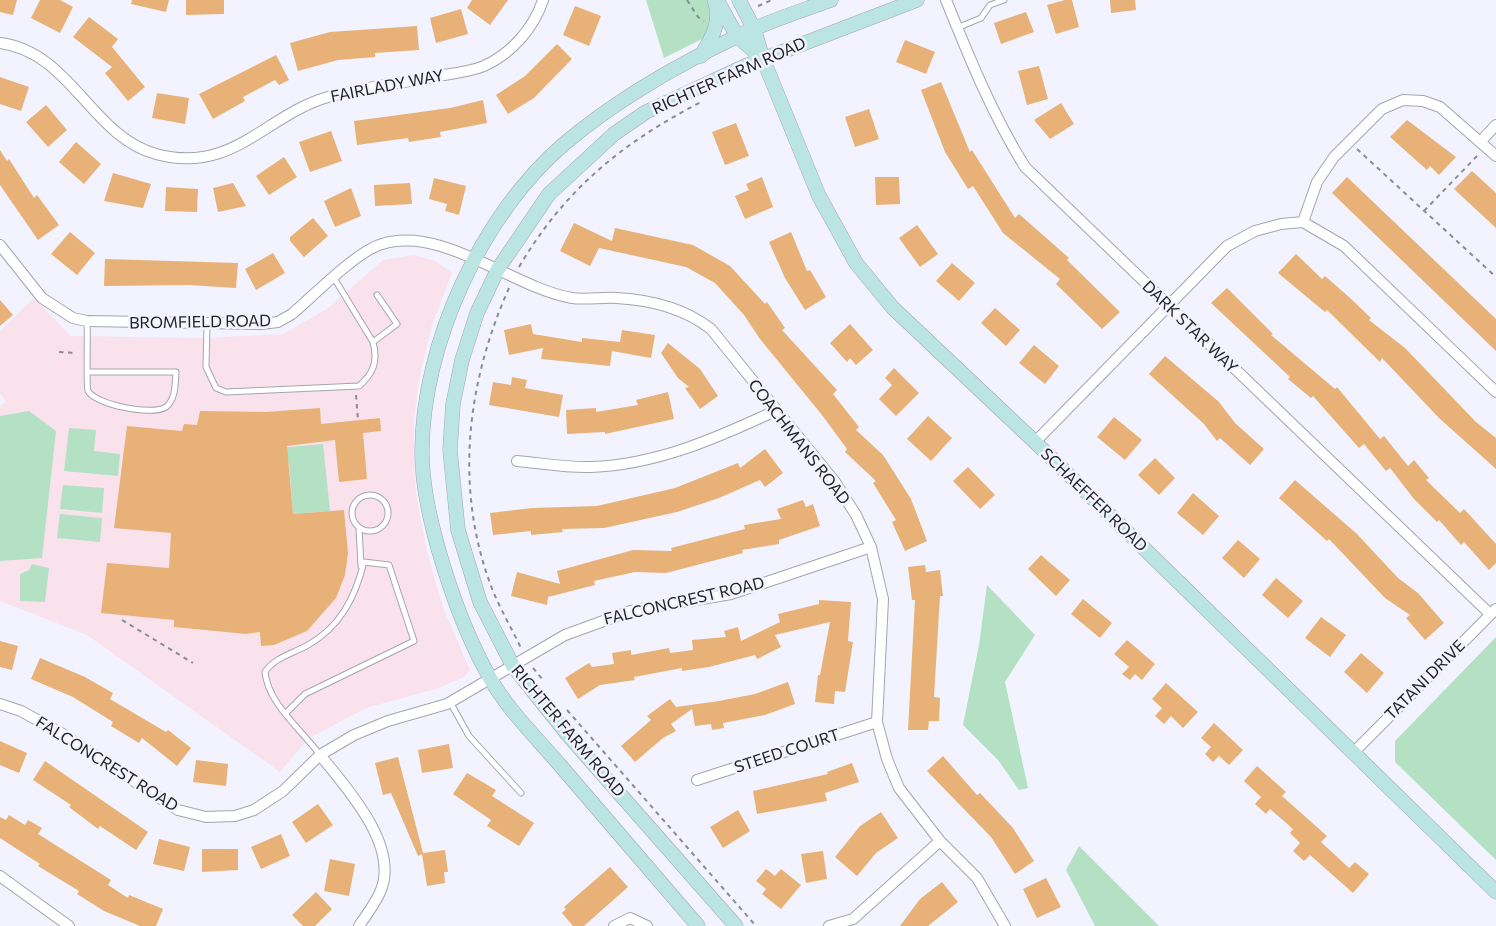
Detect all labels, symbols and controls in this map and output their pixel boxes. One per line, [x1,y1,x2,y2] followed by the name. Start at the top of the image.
[649,33,809,119] street label: RICHTER FARM ROAD
[329,66,445,106] street label: FAIRLADY WAY
[1138,277,1242,377] street label: DARK STAR WAY
[129,311,271,333] street label: BROMFIELD ROAD
[744,375,854,509] street label: COACHMANS ROAD
[1037,444,1151,556] street label: SCHAEFFER ROAD
[602,573,766,629] street label: FALCONCREST ROAD
[1381,636,1469,724] street label: TATANI DRIVE
[507,661,629,801] street label: RICHTER FARM ROAD
[32,712,182,816] street label: FALCONCREST ROAD
[732,725,842,777] street label: STEED COURT

